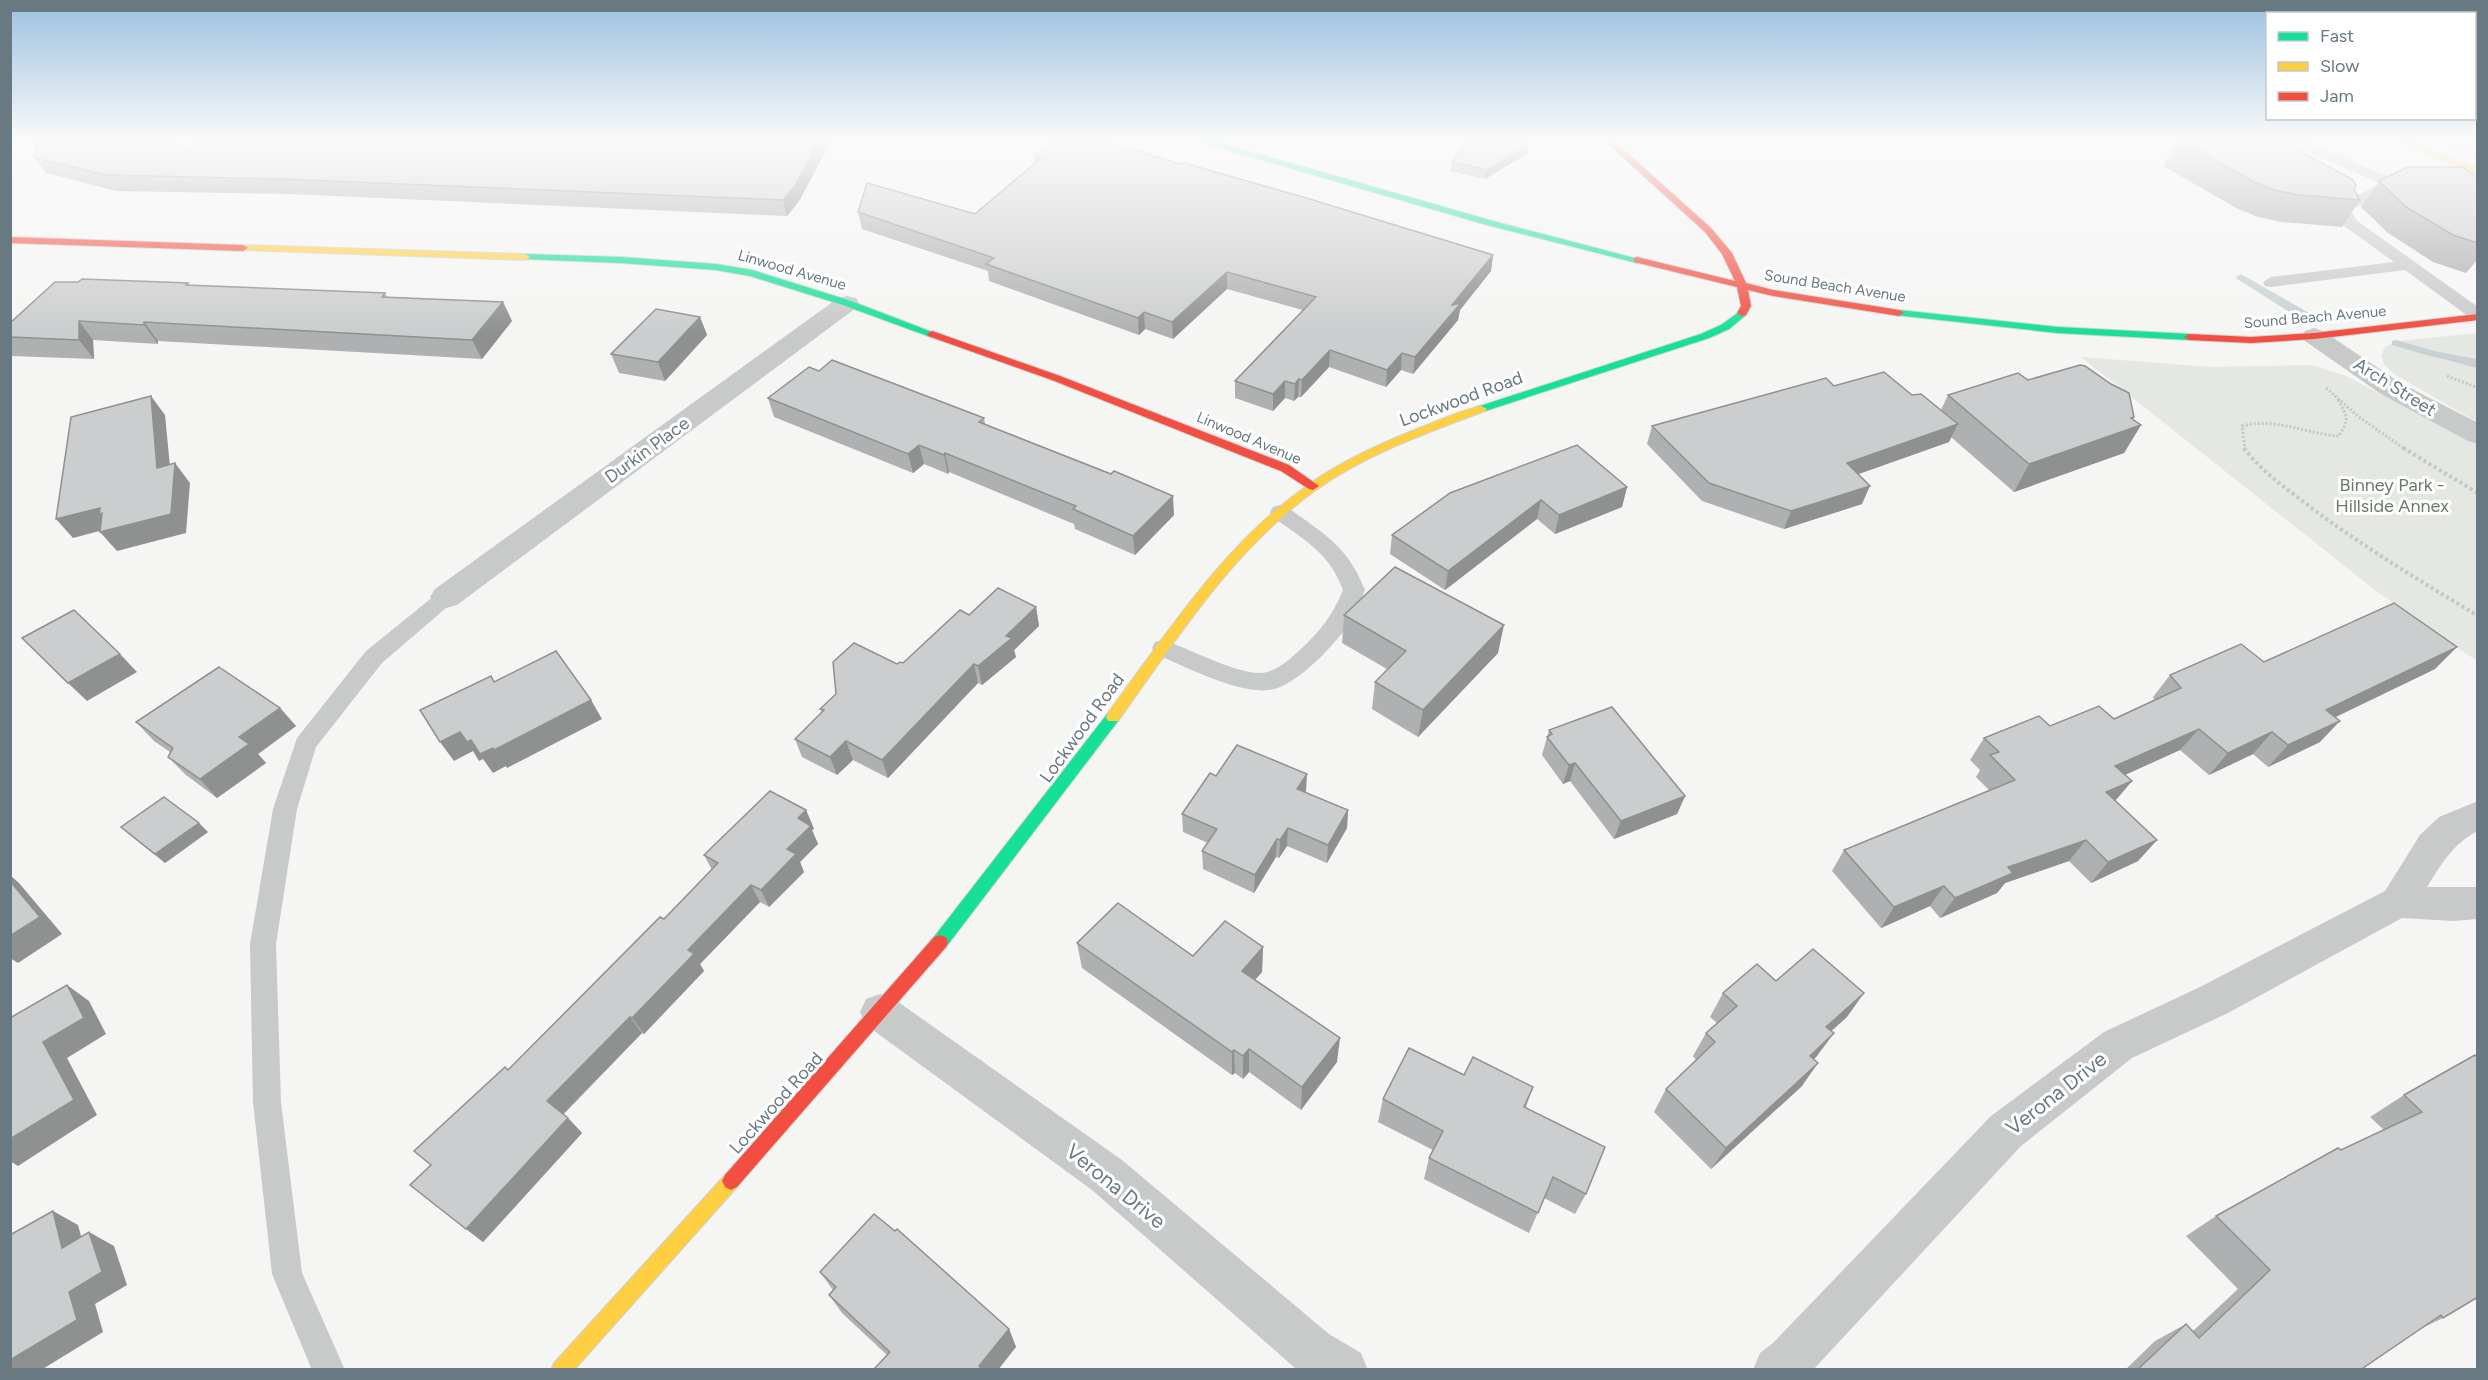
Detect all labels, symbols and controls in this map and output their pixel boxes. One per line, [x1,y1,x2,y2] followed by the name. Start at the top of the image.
[2266,12,2476,120] legend
[2320,25,2354,47] text: Fast
[2320,55,2359,77] text: Slow
[2320,85,2354,107] text: Jam
[736,246,848,294] street label: Linwood Avenue
[1763,266,1907,306] street label: Sound Beach Avenue
[2243,302,2387,332] street label: Sound Beach Avenue
[2350,353,2440,421] street label: Arch Street
[1396,367,1526,431] street label: Lockwood Road
[1194,408,1304,468] street label: Linwood Avenue
[600,412,694,488] street label: Durkin Place
[2335,474,2449,517] park label: Binney Park - Hillside Annex
[1035,669,1129,787] street label: Lockwood Road
[2001,1046,2111,1140] street label: Verona Drive
[725,1048,827,1158] street label: Lockwood Road
[1061,1138,1171,1234] street label: Verona Drive

